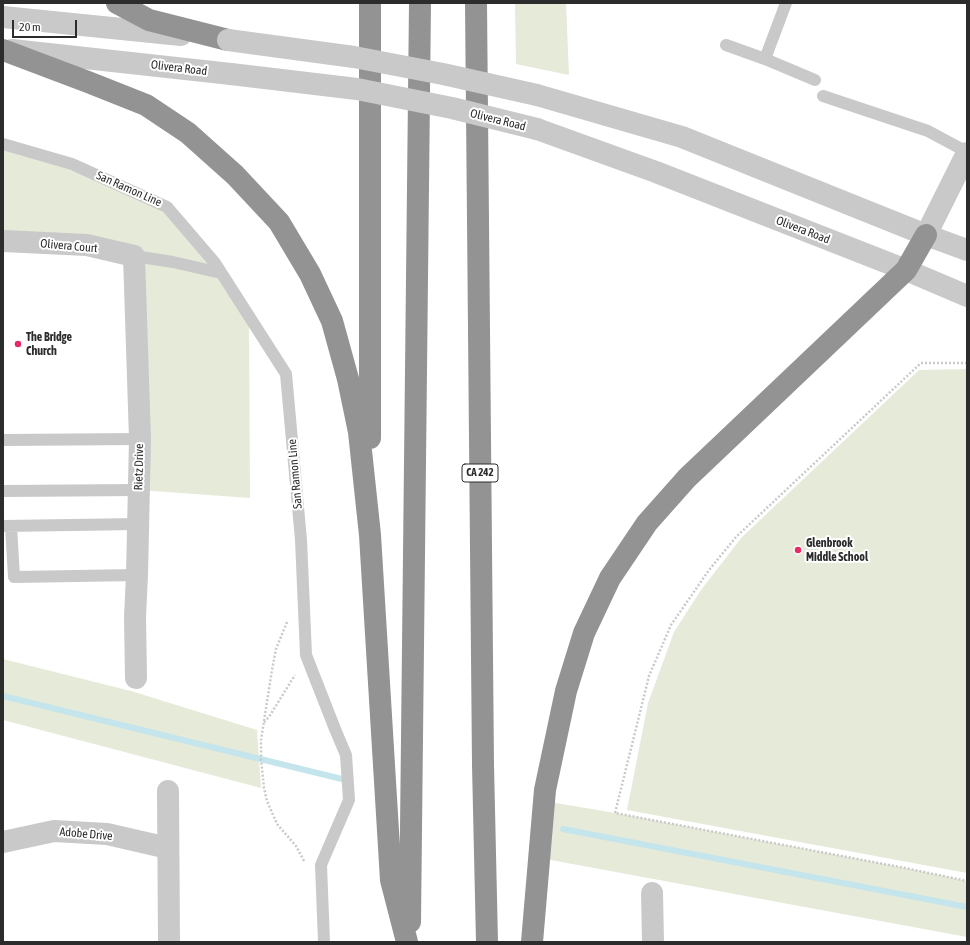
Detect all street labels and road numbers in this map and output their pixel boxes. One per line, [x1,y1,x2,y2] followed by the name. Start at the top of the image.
[150,57,208,79] street label: Olivera Road
[469,106,527,134] street label: Olivera Road
[94,168,164,210] street label: San Ramon Line
[774,213,832,247] street label: Olivera Road
[40,236,98,256] street label: Olivera Court
[285,438,305,510] street label: San Ramon Line
[131,443,147,491] street label: Rietz Drive
[462,464,498,482] road number: CA 242
[59,825,113,843] street label: Adobe Drive

